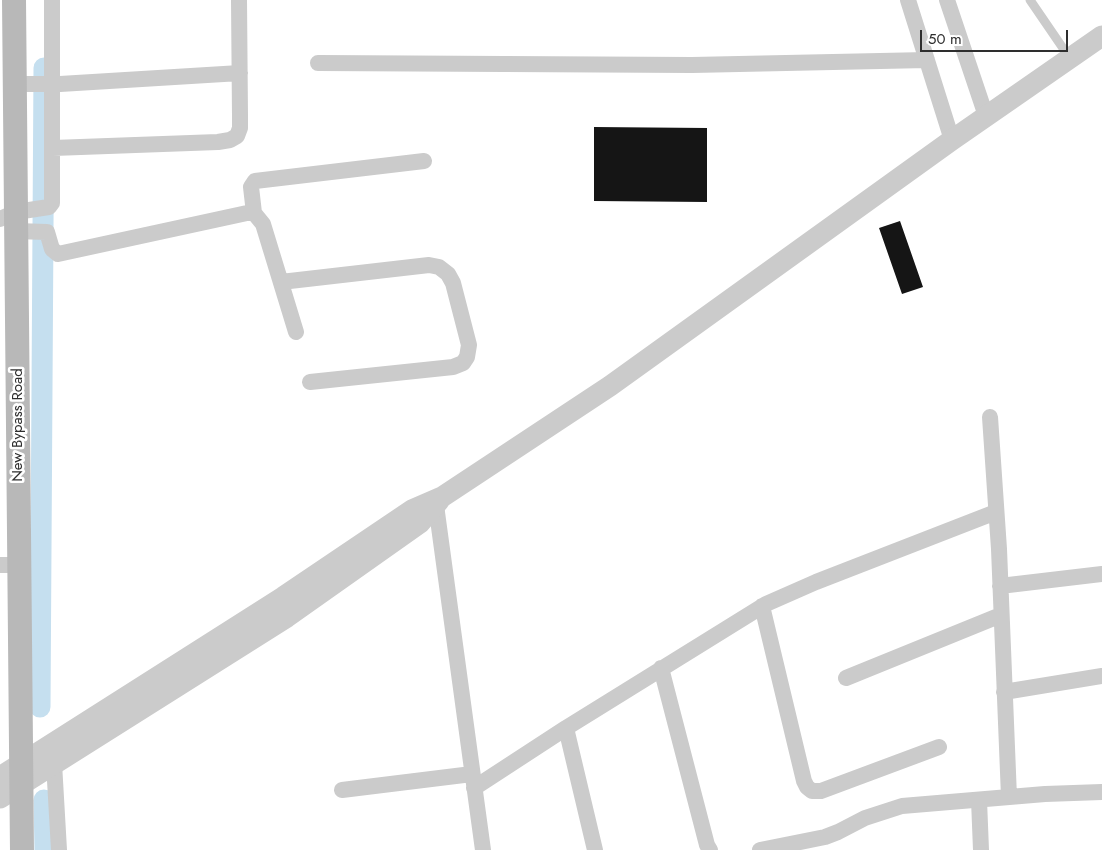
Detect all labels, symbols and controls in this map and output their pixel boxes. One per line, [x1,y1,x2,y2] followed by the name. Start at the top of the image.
[922,20,1070,52] scale bar
[928,28,962,50] text: 50 m
[9,368,27,482] street label: New Bypass Road

